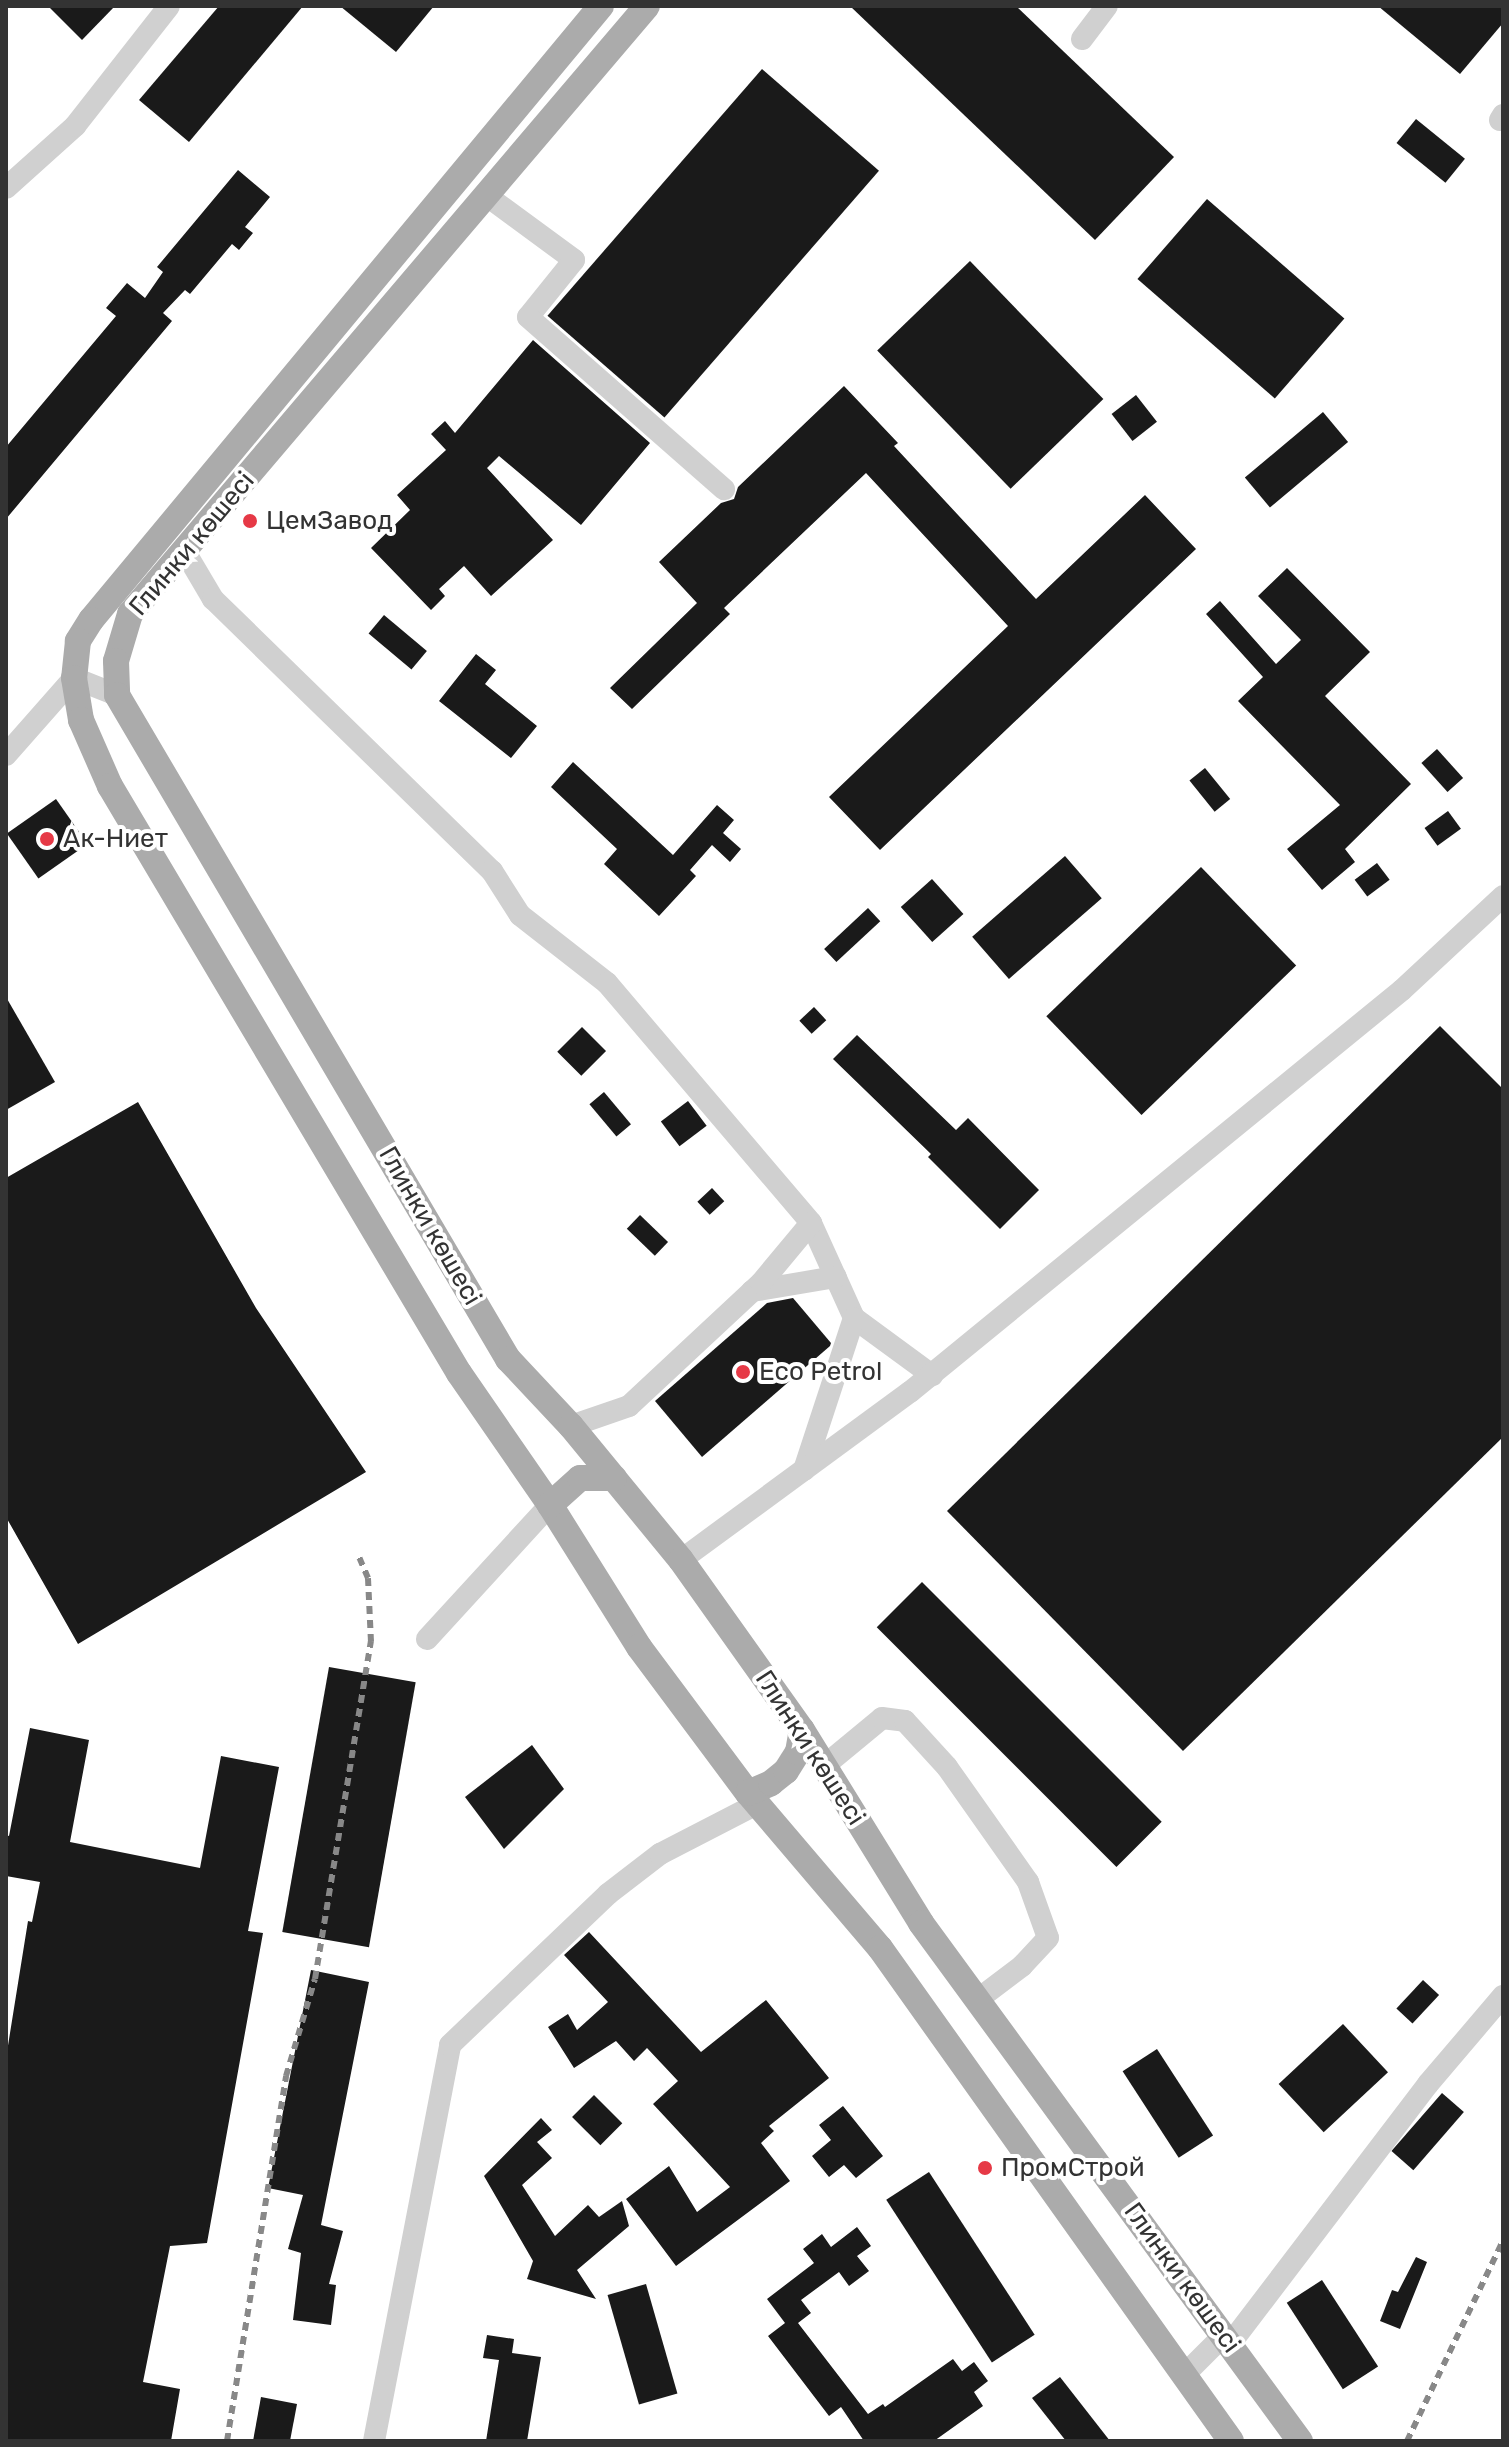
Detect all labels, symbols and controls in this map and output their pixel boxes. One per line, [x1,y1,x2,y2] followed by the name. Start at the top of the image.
[123,466,261,622] street label: Глинки көшесі
[266,505,393,537] place label: ЦемЗавод
[241,512,259,530] marker: ЦемЗавод
[63,823,168,855] place label: Ак-Ниет
[38,830,56,848] marker: Ак-Ниет
[372,1141,488,1311] street label: Глинки көшесі
[759,1356,882,1388] place label: Eco Petrol
[734,1363,752,1381] marker: Eco Petrol
[748,1665,872,1831] street label: Глинки көшесі
[1001,2152,1145,2184] place label: ПромСтрой
[976,2159,994,2177] marker: ПромСтрой
[1117,2197,1247,2359] street label: Глинки көшесі

